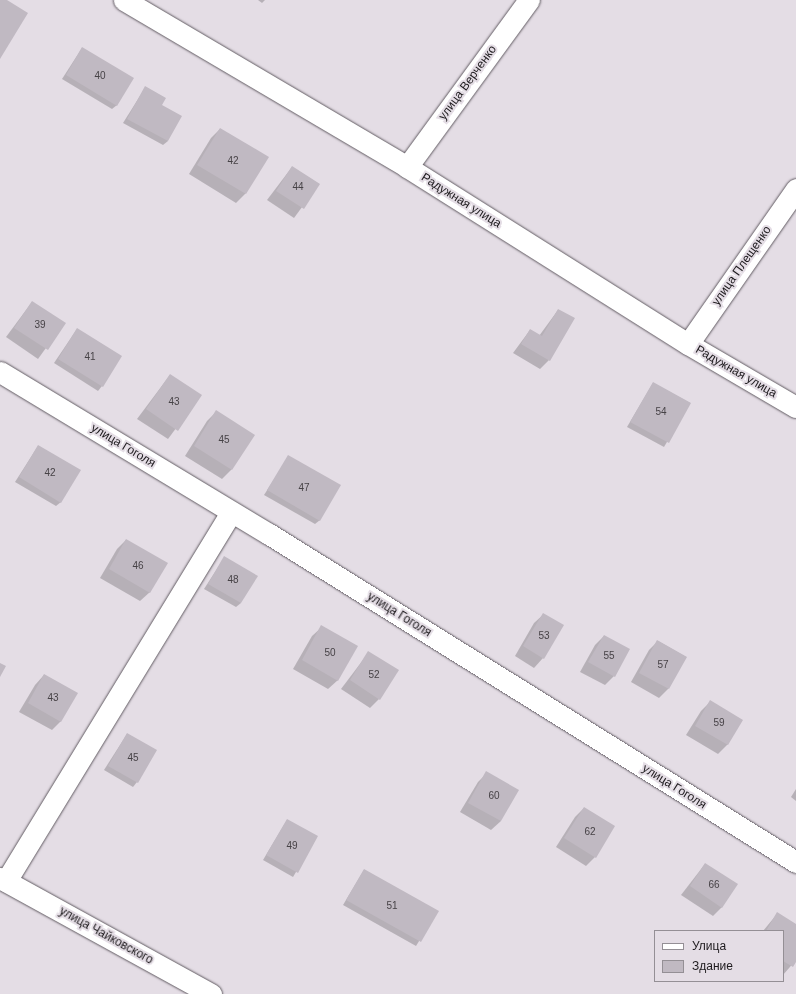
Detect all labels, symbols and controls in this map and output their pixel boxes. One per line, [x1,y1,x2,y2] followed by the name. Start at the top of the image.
[436,43,500,123] street label: улица Верченко
[94,70,106,82] house number: 40
[227,155,239,167] house number: 42
[418,171,504,231] street label: Радужная улица
[292,181,304,193] house number: 44
[709,223,775,309] street label: улица Плещенко
[34,319,46,331] house number: 39
[693,343,779,401] street label: Радужная улица
[84,351,96,363] house number: 41
[168,396,180,408] house number: 43
[655,406,667,418] house number: 54
[88,421,158,471] street label: улица Гоголя
[218,434,230,446] house number: 45
[44,467,56,479] house number: 42
[298,482,310,494] house number: 47
[132,560,144,572] house number: 46
[227,574,239,586] house number: 48
[364,590,434,640] street label: улица Гоголя
[538,630,550,642] house number: 53
[324,647,336,659] house number: 50
[603,650,615,662] house number: 55
[657,659,669,671] house number: 57
[368,669,380,681] house number: 52
[47,692,59,704] house number: 43
[713,717,725,729] house number: 59
[127,752,139,764] house number: 45
[639,762,709,812] street label: улица Гоголя
[488,790,500,802] house number: 60
[584,826,596,838] house number: 62
[286,840,298,852] house number: 49
[708,879,720,891] house number: 66
[386,900,398,912] house number: 51
[57,904,155,968] street label: улица Чайковского
[654,930,784,982] legend
[692,939,726,953] text: Улица
[692,959,733,973] text: Здание

